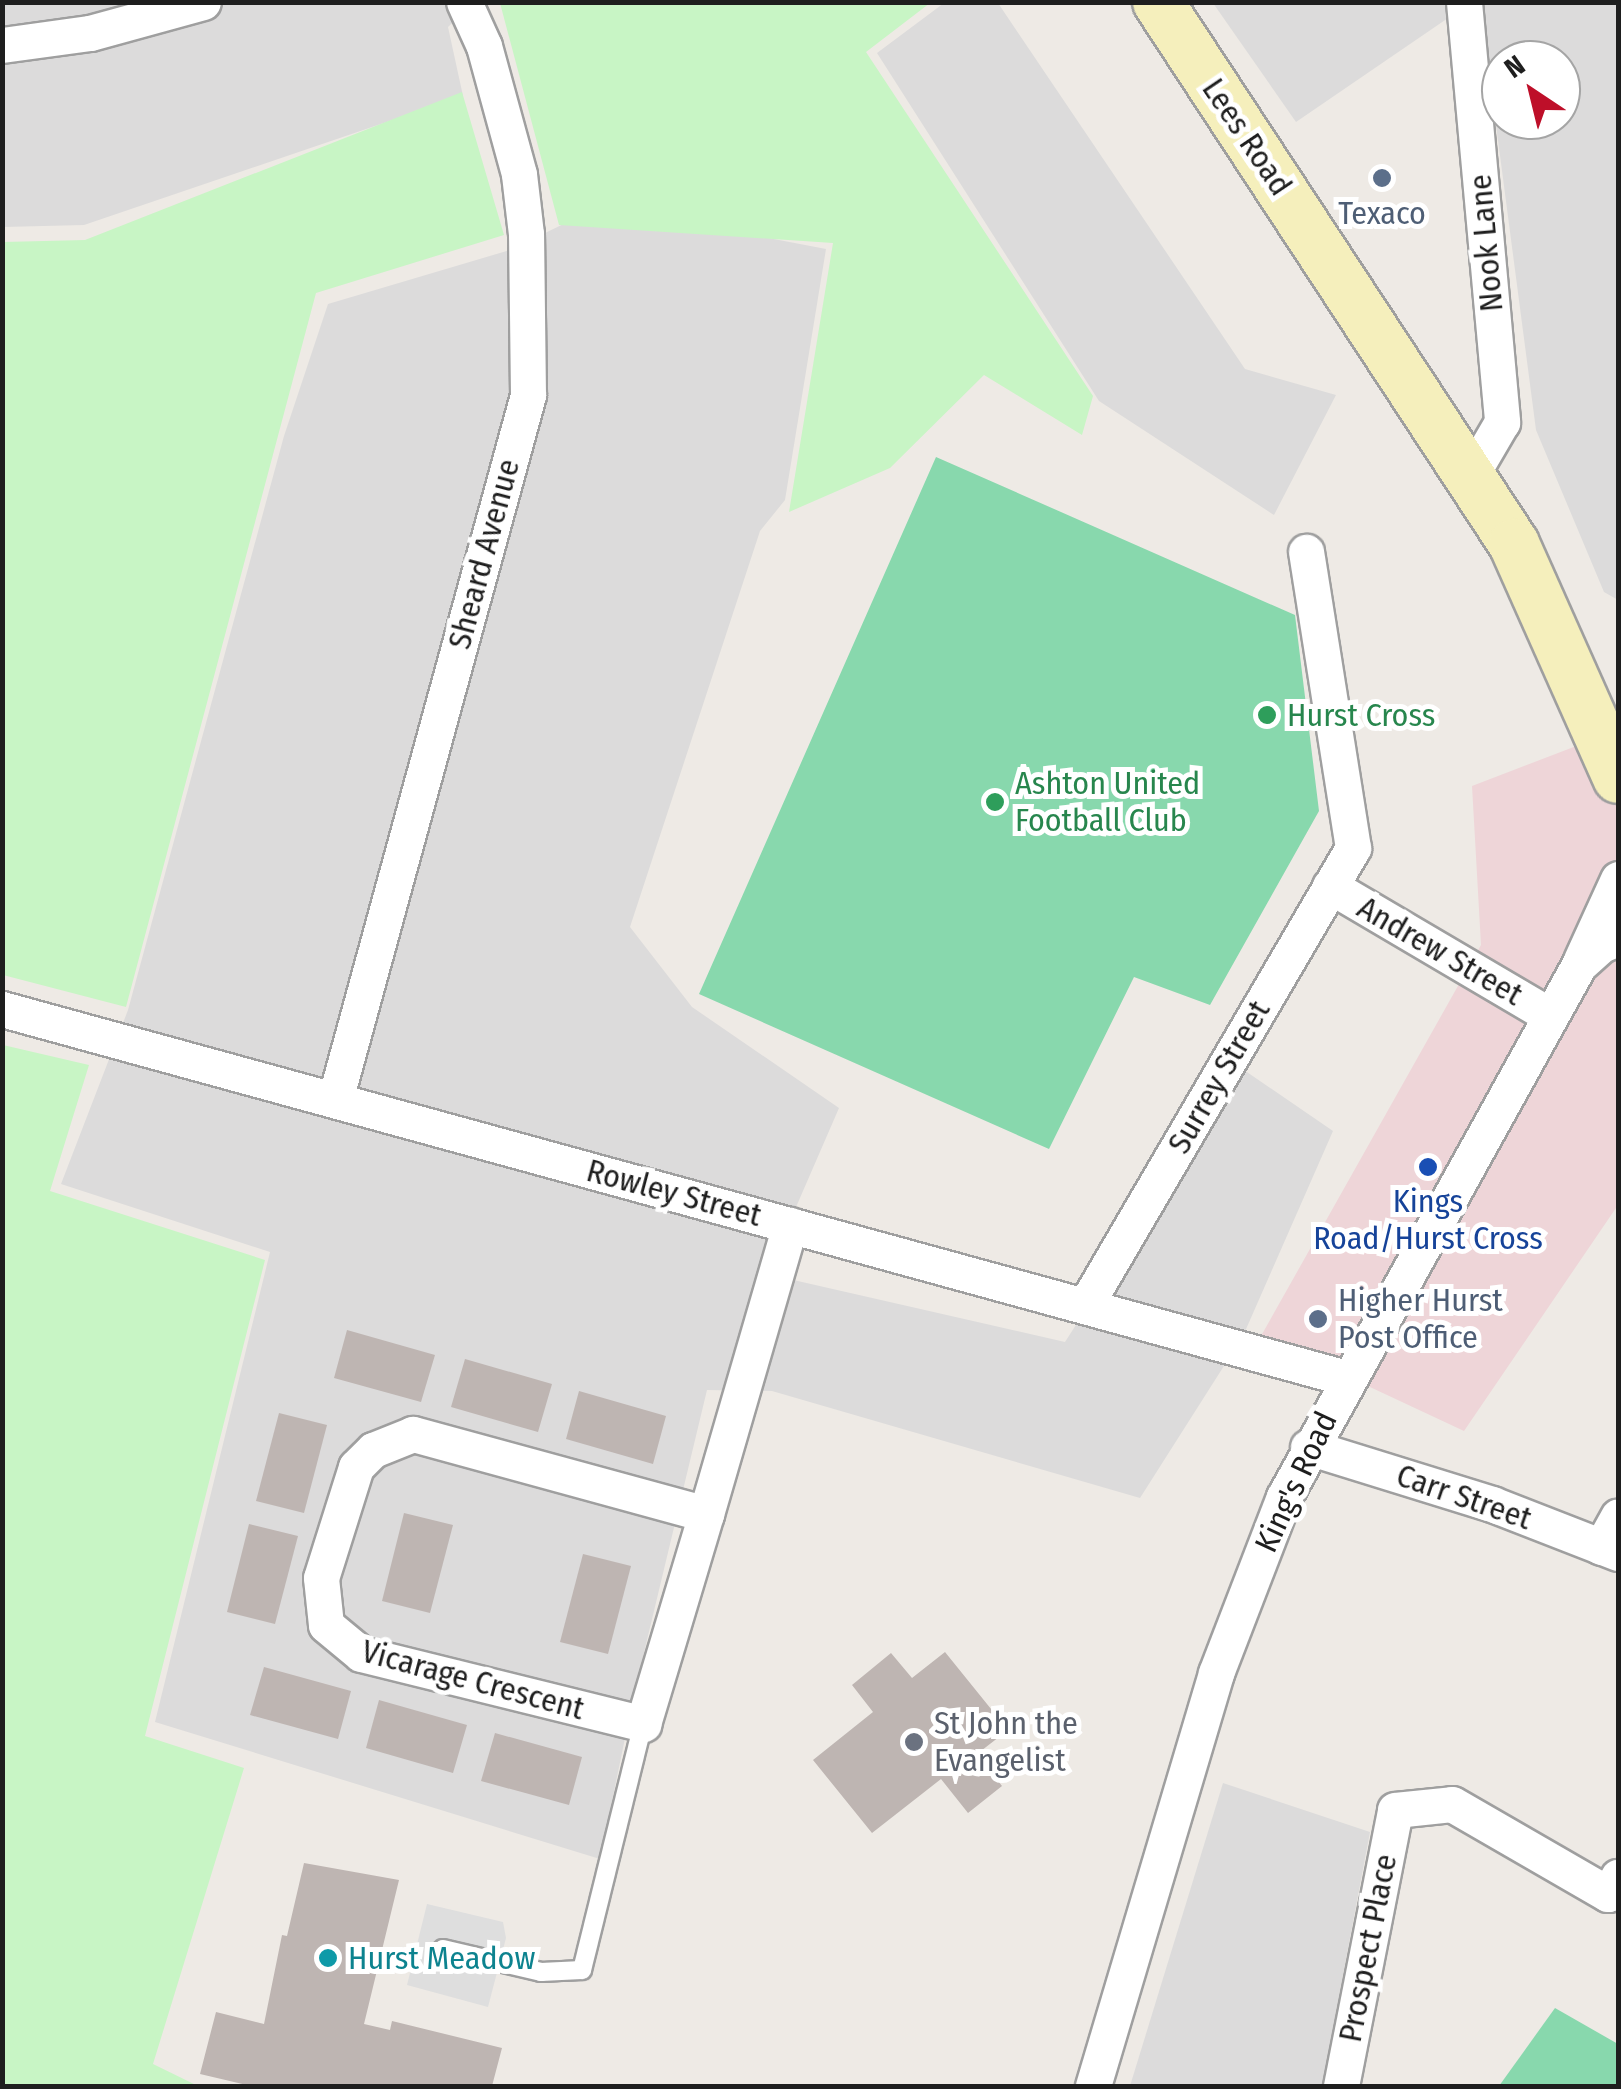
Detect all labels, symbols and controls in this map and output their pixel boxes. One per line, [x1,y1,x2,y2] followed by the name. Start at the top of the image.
[1481,40,1581,140] north arrow
[1498,48,1531,85] text: N
[1194,71,1300,203] street label: Lees Road
[1371,167,1393,189] marker: Texaco
[1461,173,1511,313] street label: Nook Lane
[1338,194,1426,232] place label: Texaco
[440,455,528,653] street label: Sheard Avenue
[1287,696,1435,734] place label: Hurst Cross
[1256,704,1278,726] marker: Hurst Cross
[1015,765,1200,840] place label: Ashton United Football Club
[984,791,1006,813] marker: Ashton United Football Club
[1351,888,1529,1014] street label: Andrew Street
[1160,994,1278,1160] street label: Surrey Street
[582,1151,766,1235] street label: Rowley Street
[1417,1156,1439,1178] marker: Kings Road/Hurst Cross
[1313,1183,1543,1258] place label: Kings Road/Hurst Cross
[1338,1282,1503,1357] place label: Higher Hurst Post Office
[1307,1308,1329,1330] marker: Higher Hurst Post Office
[1247,1406,1345,1558] street label: King's Road
[1391,1456,1537,1538] street label: Carr Street
[358,1632,588,1728] street label: Vicarage Crescent
[934,1705,1078,1780] place label: St John the Evangelist
[903,1731,925,1753] marker: St John the Evangelist
[1331,1851,1405,2045] street label: Prospect Place
[348,1939,535,1977] place label: Hurst Meadow
[317,1947,339,1969] marker: Hurst Meadow

